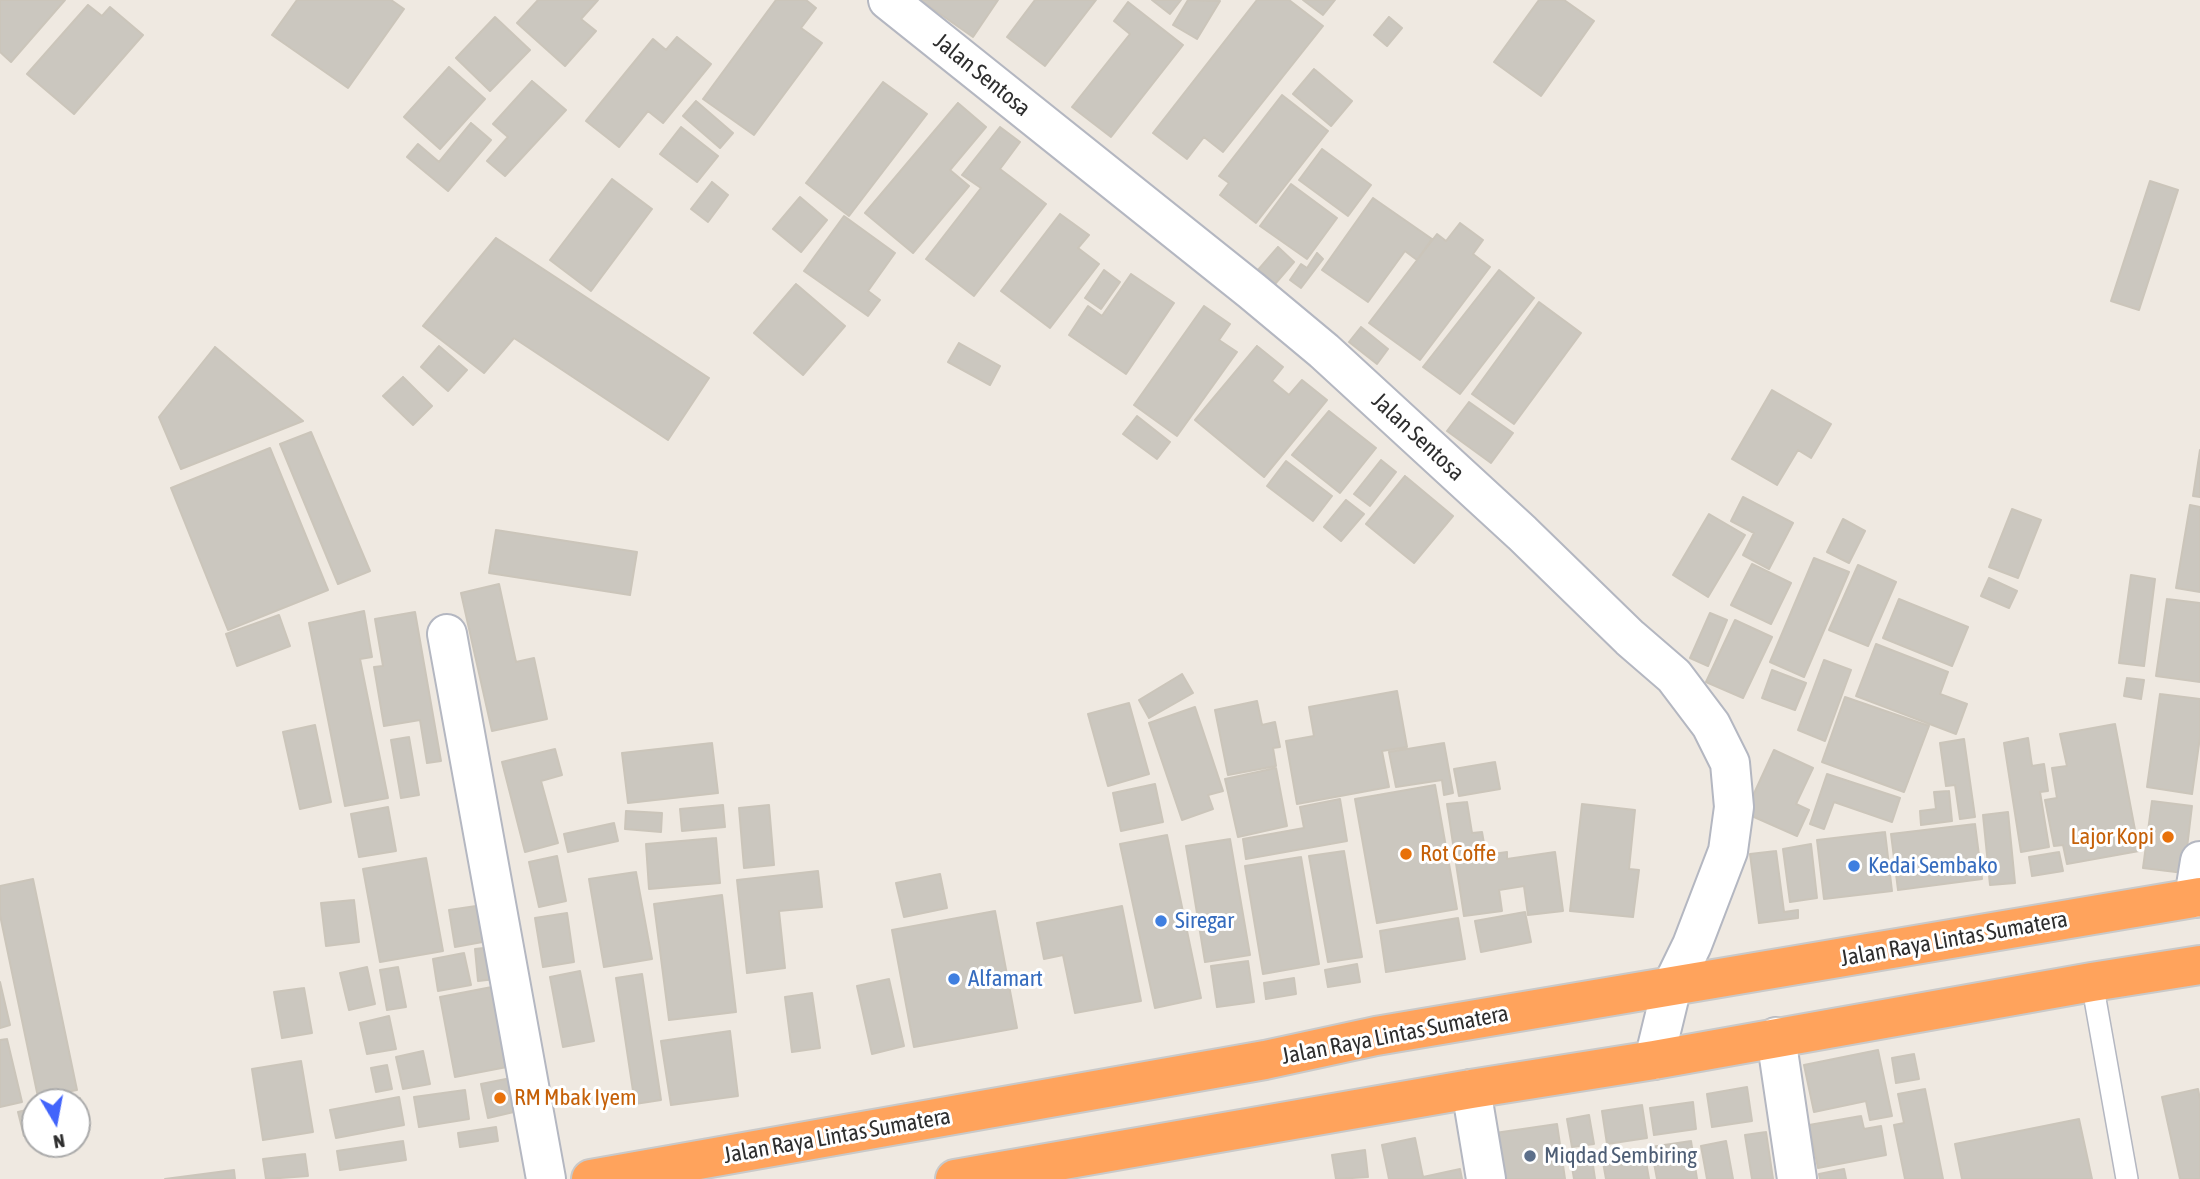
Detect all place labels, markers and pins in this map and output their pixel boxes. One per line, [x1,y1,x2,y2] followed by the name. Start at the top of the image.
[2071,823,2154,851] place label: Lajor Kopi
[2160,829,2176,845] marker: Lajor Kopi
[1420,840,1496,868] place label: Rot Coffe
[1398,846,1414,862] marker: Rot Coffe
[1868,852,1998,880] place label: Kedai Sembako
[1846,858,1862,874] marker: Kedai Sembako
[1175,907,1234,935] place label: Siregar
[1153,913,1169,929] marker: Siregar
[968,965,1043,993] place label: Alfamart
[946,971,962,987] marker: Alfamart
[514,1084,636,1112] place label: RM Mbak Iyem
[492,1090,508,1106] marker: RM Mbak Iyem
[1544,1142,1697,1170] place label: Miqdad Sembiring
[1522,1148,1538,1164] marker: Miqdad Sembiring

